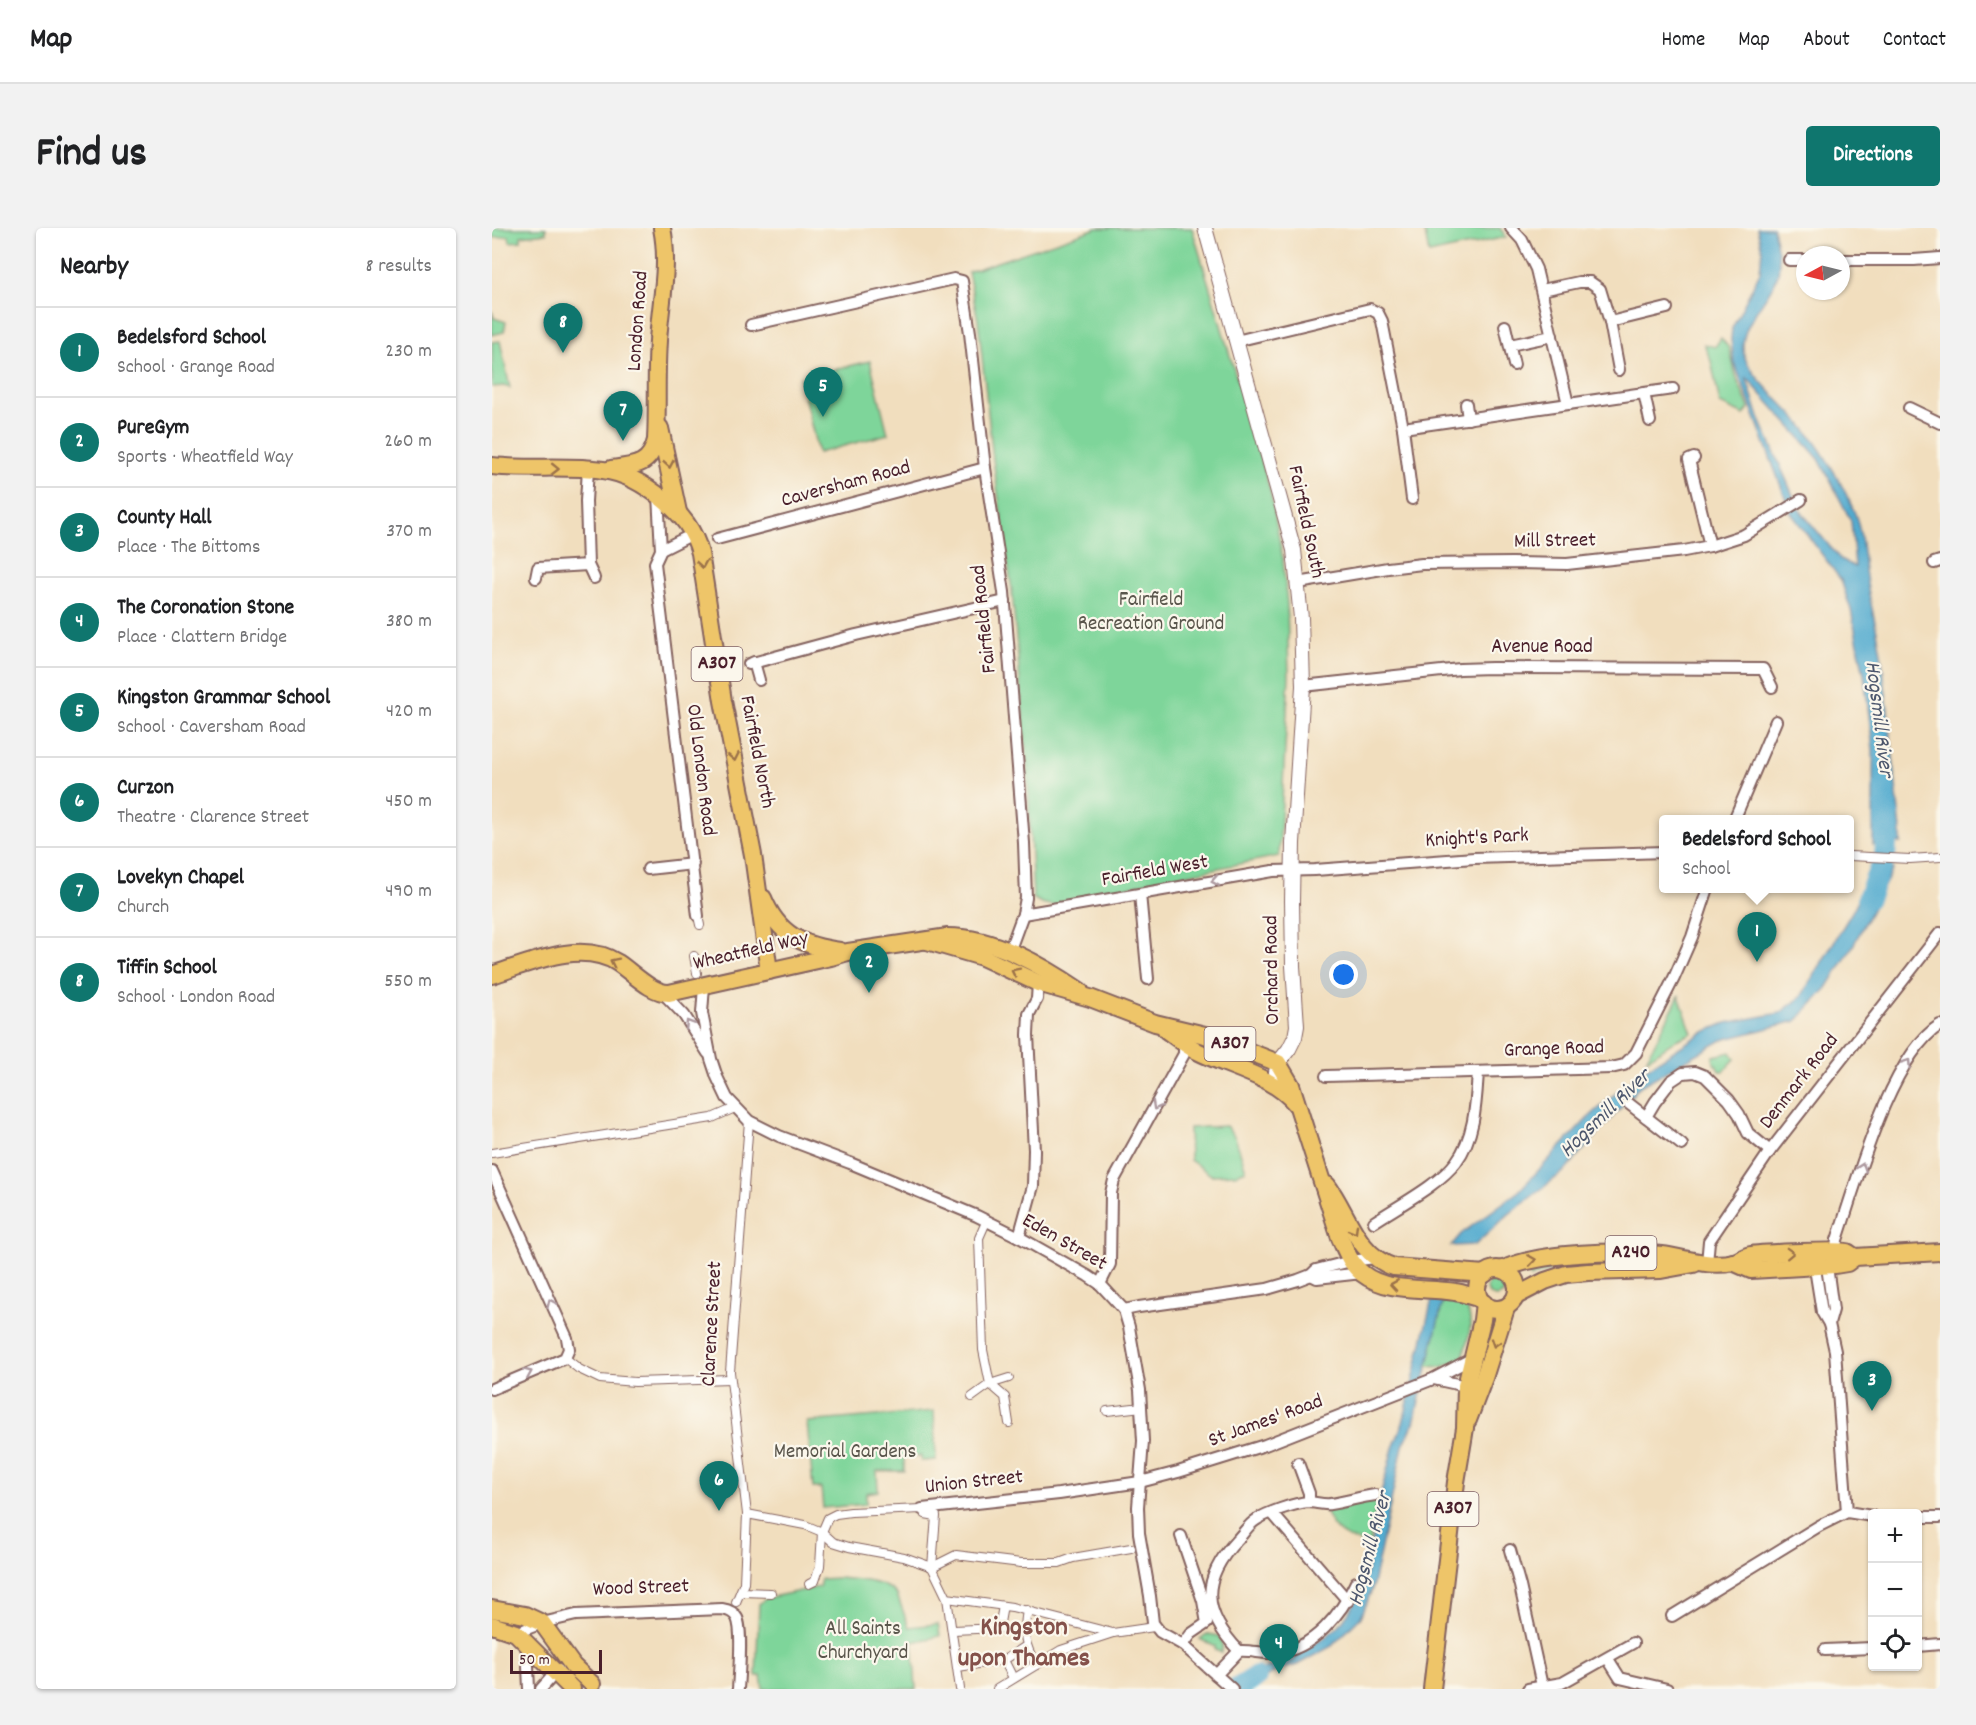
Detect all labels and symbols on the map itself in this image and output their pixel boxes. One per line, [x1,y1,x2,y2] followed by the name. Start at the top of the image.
[1796,246,1850,300] north arrow
[621,270,657,372] street label: London Road
[544,304,582,353] pin: 8
[804,368,842,417] pin: 5
[604,392,642,441] pin: 7
[778,453,914,517] street label: Caversham Road
[662,459,675,469] one-way arrow
[550,462,559,475] one-way arrow
[1278,463,1332,581] street label: Fairfield South
[1514,526,1596,558] street label: Mill Street
[695,560,707,569] one-way arrow
[964,563,1006,675] street label: Fairfield Road
[1078,586,1224,640] park label: Fairfield Recreation Ground
[1491,633,1593,663] street label: Avenue Road
[692,647,742,681] road number: A307
[1856,659,1901,781] water label: Hogsmill River
[730,693,782,811] street label: Fairfield North
[677,703,723,837] street label: Old London Road
[727,751,740,761] one-way arrow
[1425,821,1529,857] street label: Knight's Park
[1100,848,1211,896] street label: Fairfield West
[1211,874,1221,887] one-way arrow
[1738,912,1776,962] pin: 1
[1257,915,1289,1025] street label: Orchard Road
[690,924,812,980] street label: Wheatfield Way
[850,944,889,993] pin: 2
[609,958,620,970] one-way arrow
[1329,960,1358,989] your location
[1010,967,1021,979] one-way arrow
[685,1020,697,1030] one-way arrow
[1204,1027,1256,1061] road number: A307
[1753,1028,1847,1136] street label: Denmark Road
[1503,1033,1605,1067] street label: Grange Road
[1899,1059,1911,1069] one-way arrow
[1553,1060,1661,1166] water label: Hogsmill River
[1152,1099,1163,1110] one-way arrow
[1854,1163,1867,1173] one-way arrow
[1016,1206,1112,1280] street label: Eden Street
[1347,1224,1359,1234] one-way arrow
[1606,1236,1656,1270] road number: A240
[1785,1247,1794,1259] one-way arrow
[1528,1254,1537,1266] one-way arrow
[695,1260,731,1387] street label: Clarence Street
[1390,1280,1399,1292] one-way arrow
[547,1299,559,1310] one-way arrow
[1490,1337,1503,1348] one-way arrow
[1852,1362,1892,1411] pin: 3
[522,1368,533,1380] one-way arrow
[1204,1387,1328,1457] street label: St James' Road
[774,1438,916,1468] park label: Memorial Gardens
[700,1462,738,1511] pin: 6
[923,1463,1025,1503] street label: Union Street
[1341,1486,1402,1609] water label: Hogsmill River
[1428,1492,1478,1526] road number: A307
[592,1572,690,1606] street label: Wood Street
[958,1609,1090,1679] district label: Kingston upon Thames
[818,1615,908,1669] park label: All Saints Churchyard
[1260,1624,1298,1674] pin: 4
[510,1647,602,1674] scale bar

